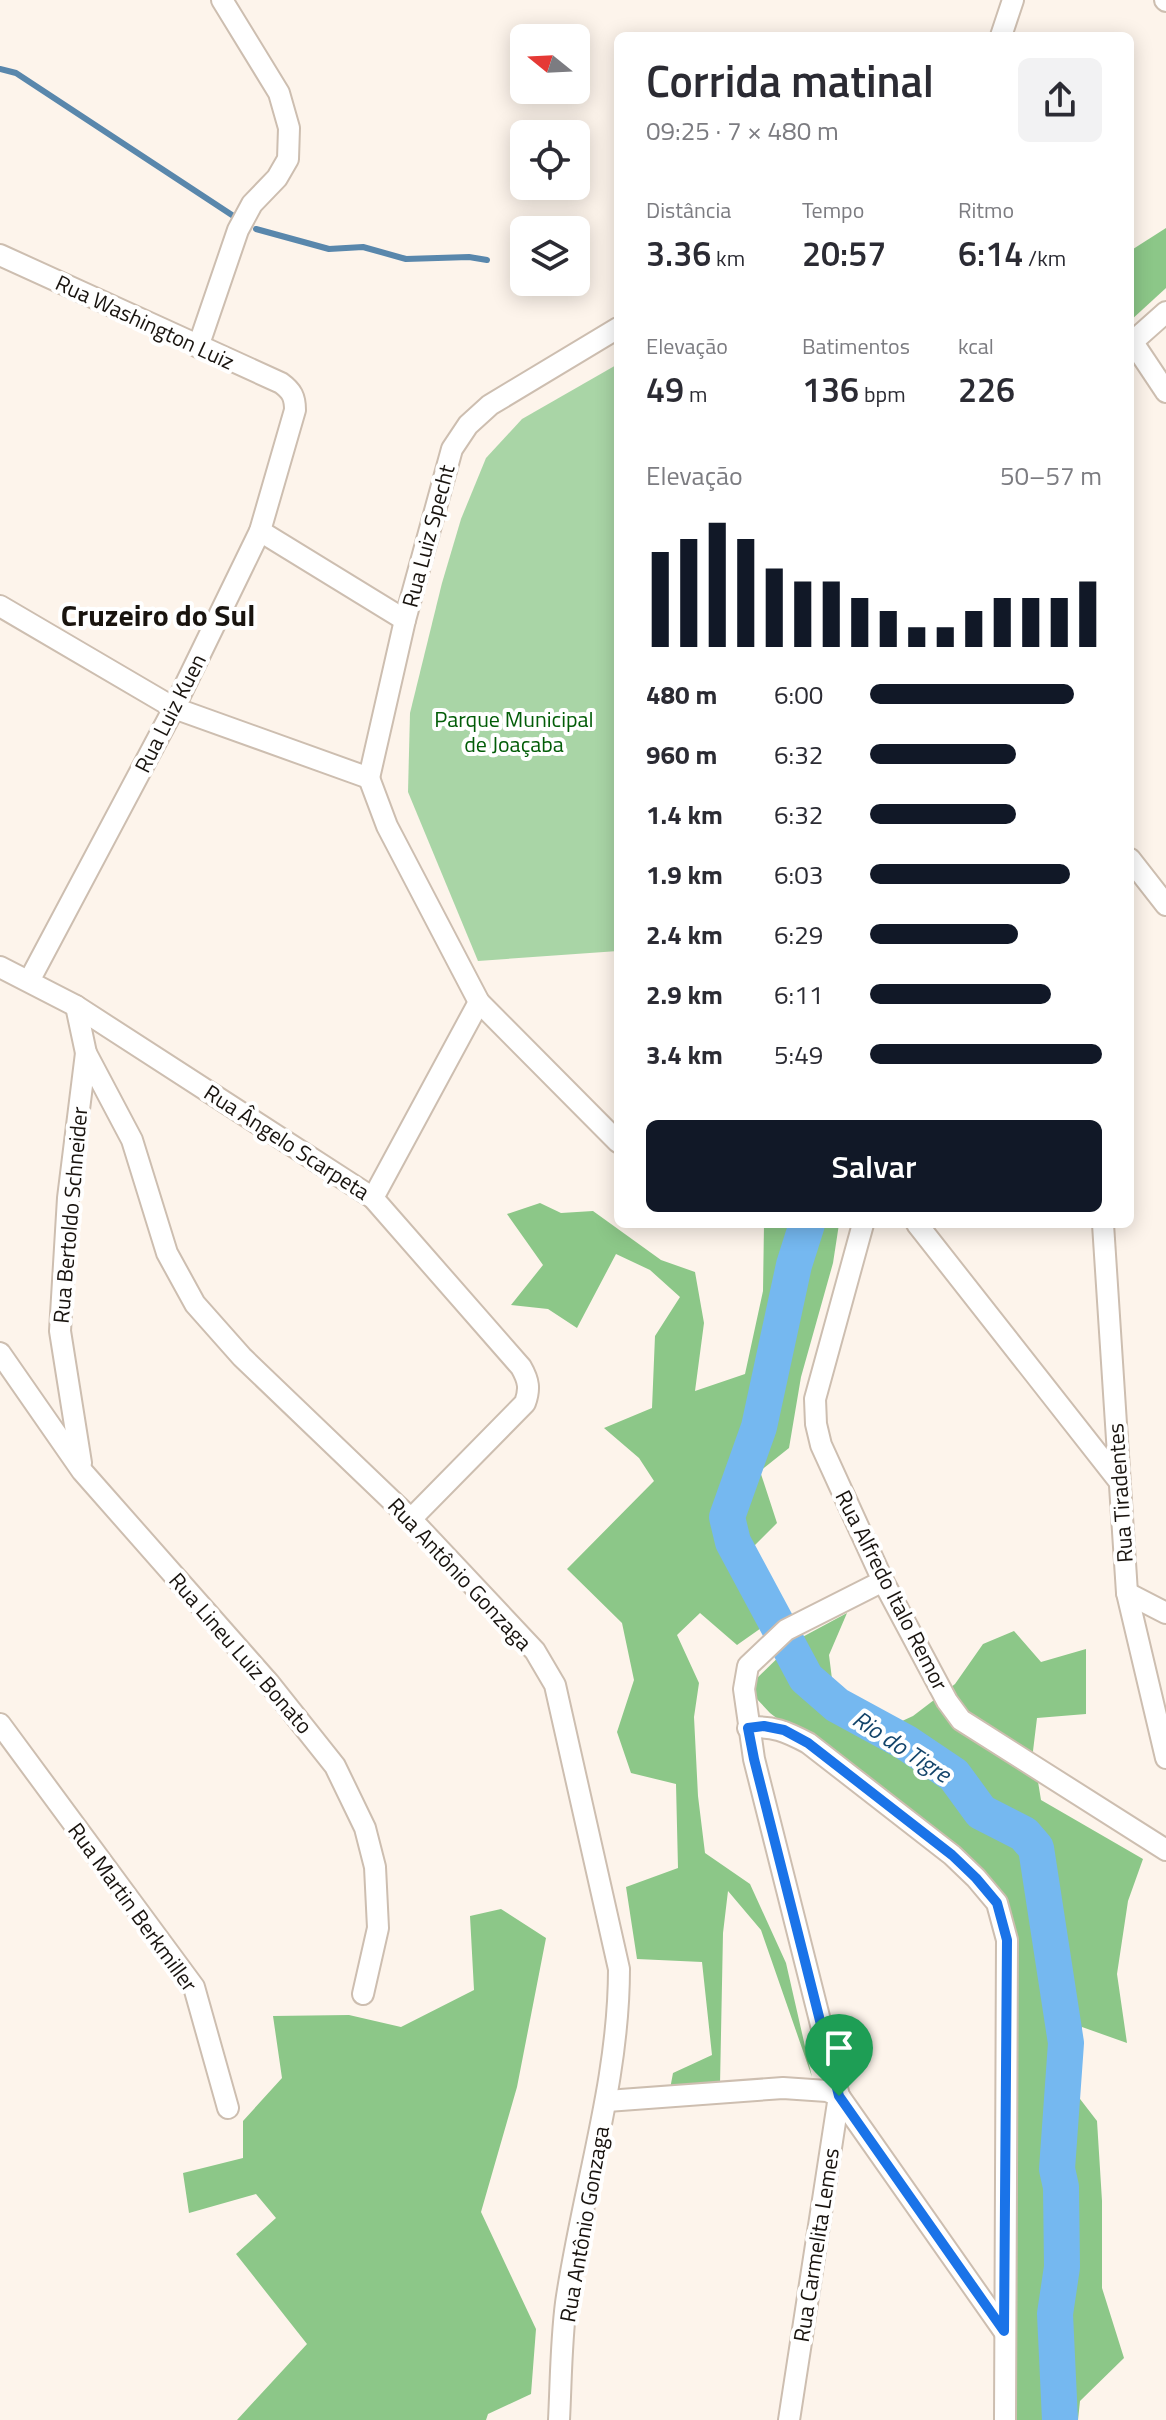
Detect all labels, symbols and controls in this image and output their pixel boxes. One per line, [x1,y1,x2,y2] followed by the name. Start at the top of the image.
[510,24,590,104] north arrow
[510,24,590,296] map controls
[646,47,934,114] text: Corrida matinal
[1018,58,1102,142] button: share
[646,111,839,150] text: 09:25 · 7 × 480 m
[510,120,590,200] button: locate
[646,193,731,227] text: Distância
[802,193,864,227] text: Tempo
[958,193,1014,227] text: Ritmo
[510,216,590,296] button: layers
[646,227,711,279] text: 3.36
[802,227,886,279] text: 20:57
[958,227,1023,279] text: 6:14
[711,241,745,275] text: km
[1023,241,1066,275] text: /km
[50,266,240,378] street label: Rua Washington Luiz
[646,329,728,363] text: Elevação
[802,329,910,363] text: Batimentos
[958,329,994,363] text: kcal
[646,363,684,415] text: 49
[802,363,859,415] text: 136
[958,363,1015,415] text: 226
[684,377,707,411] text: m
[859,377,906,411] text: bpm
[646,456,743,495] text: Elevação
[1000,456,1102,495] text: 50–57 m
[393,461,463,611] street label: Rua Luiz Specht
[61,592,255,638] district label: Cruzeiro do Sul
[125,648,215,778] street label: Rua Luiz Kuen
[646,675,717,714] text: 480 m
[774,675,823,714] text: 6:00
[434,702,594,761] park label: Parque Municipal de Joaçaba
[646,735,717,774] text: 960 m
[774,735,823,774] text: 6:32
[646,795,723,834] text: 1.4 km
[774,795,823,834] text: 6:32
[646,855,723,894] text: 1.9 km
[774,855,823,894] text: 6:03
[646,915,723,954] text: 2.4 km
[774,915,823,954] text: 6:29
[646,975,723,1014] text: 2.9 km
[774,975,823,1014] text: 6:11
[646,1035,723,1074] text: 3.4 km
[774,1035,823,1074] text: 5:49
[197,1076,377,1208] street label: Rua Ângelo Scarpeta
[44,1105,96,1325] street label: Rua Bertoldo Schneider
[646,1120,1102,1212] button: Salvar
[1098,1422,1142,1564] street label: Rua Tiradentes
[827,1484,957,1696] street label: Rua Alfredo Italo Remor
[380,1490,540,1658] street label: Rua Antônio Gonzaga
[161,1565,321,1741] street label: Rua Lineu Luiz Bonato
[846,1701,960,1792] water label: Rio do Tigre
[60,1815,206,1999] street label: Rua Martin Berkmiller
[805,2014,873,2096] pin
[817,2026,861,2070] icon: arrive
[550,2123,618,2325] street label: Rua Antônio Gonzaga
[784,2146,848,2344] street label: Rua Carmelita Lemes

